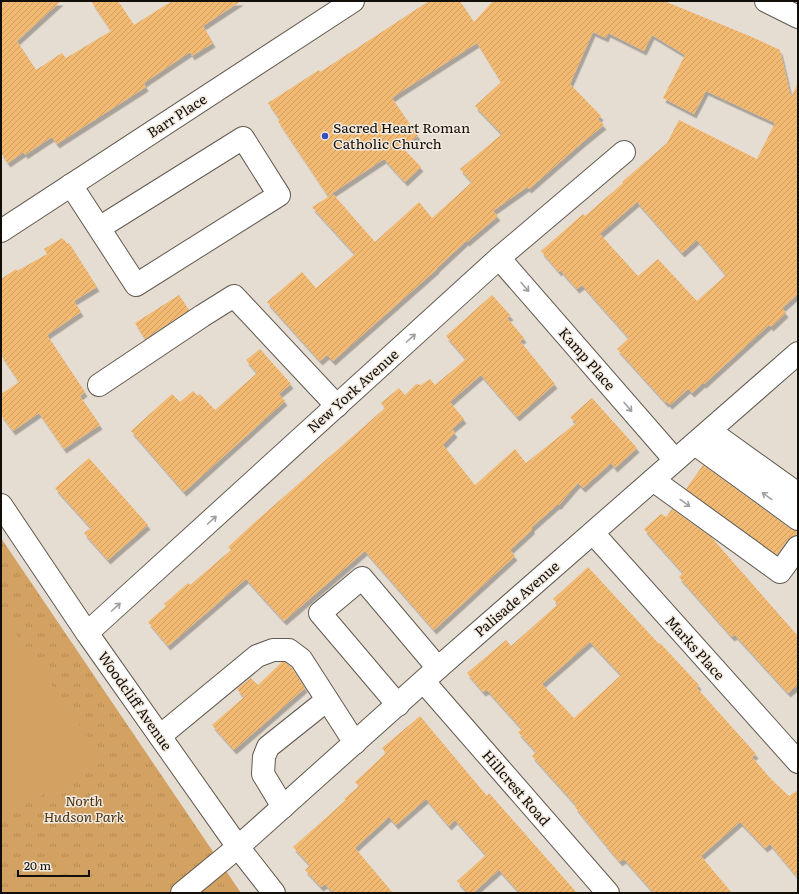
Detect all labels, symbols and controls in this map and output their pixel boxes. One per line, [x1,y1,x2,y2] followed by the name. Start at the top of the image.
[143,88,210,142] street label: Barr Place
[333,117,470,153] place label: Sacred Heart Roman Catholic Church
[320,131,330,141] marker: Sacred Heart Roman Catholic Church
[520,282,529,293] one-way arrow
[555,323,621,394] street label: Kamp Place
[406,334,416,343] one-way arrow
[302,344,402,437] street label: New York Avenue
[624,401,633,412] one-way arrow
[761,492,772,500] one-way arrow
[679,499,690,507] one-way arrow
[207,515,217,524] one-way arrow
[469,556,563,641] street label: Palisade Avenue
[111,603,121,612] one-way arrow
[662,611,730,684] street label: Marks Place
[94,647,178,754] street label: Woodcliff Avenue
[478,745,556,830] street label: Hillcrest Road
[43,790,125,826] park label: North Hudson Park
[18,852,89,878] scale bar
[24,856,51,874] text: 20 m

